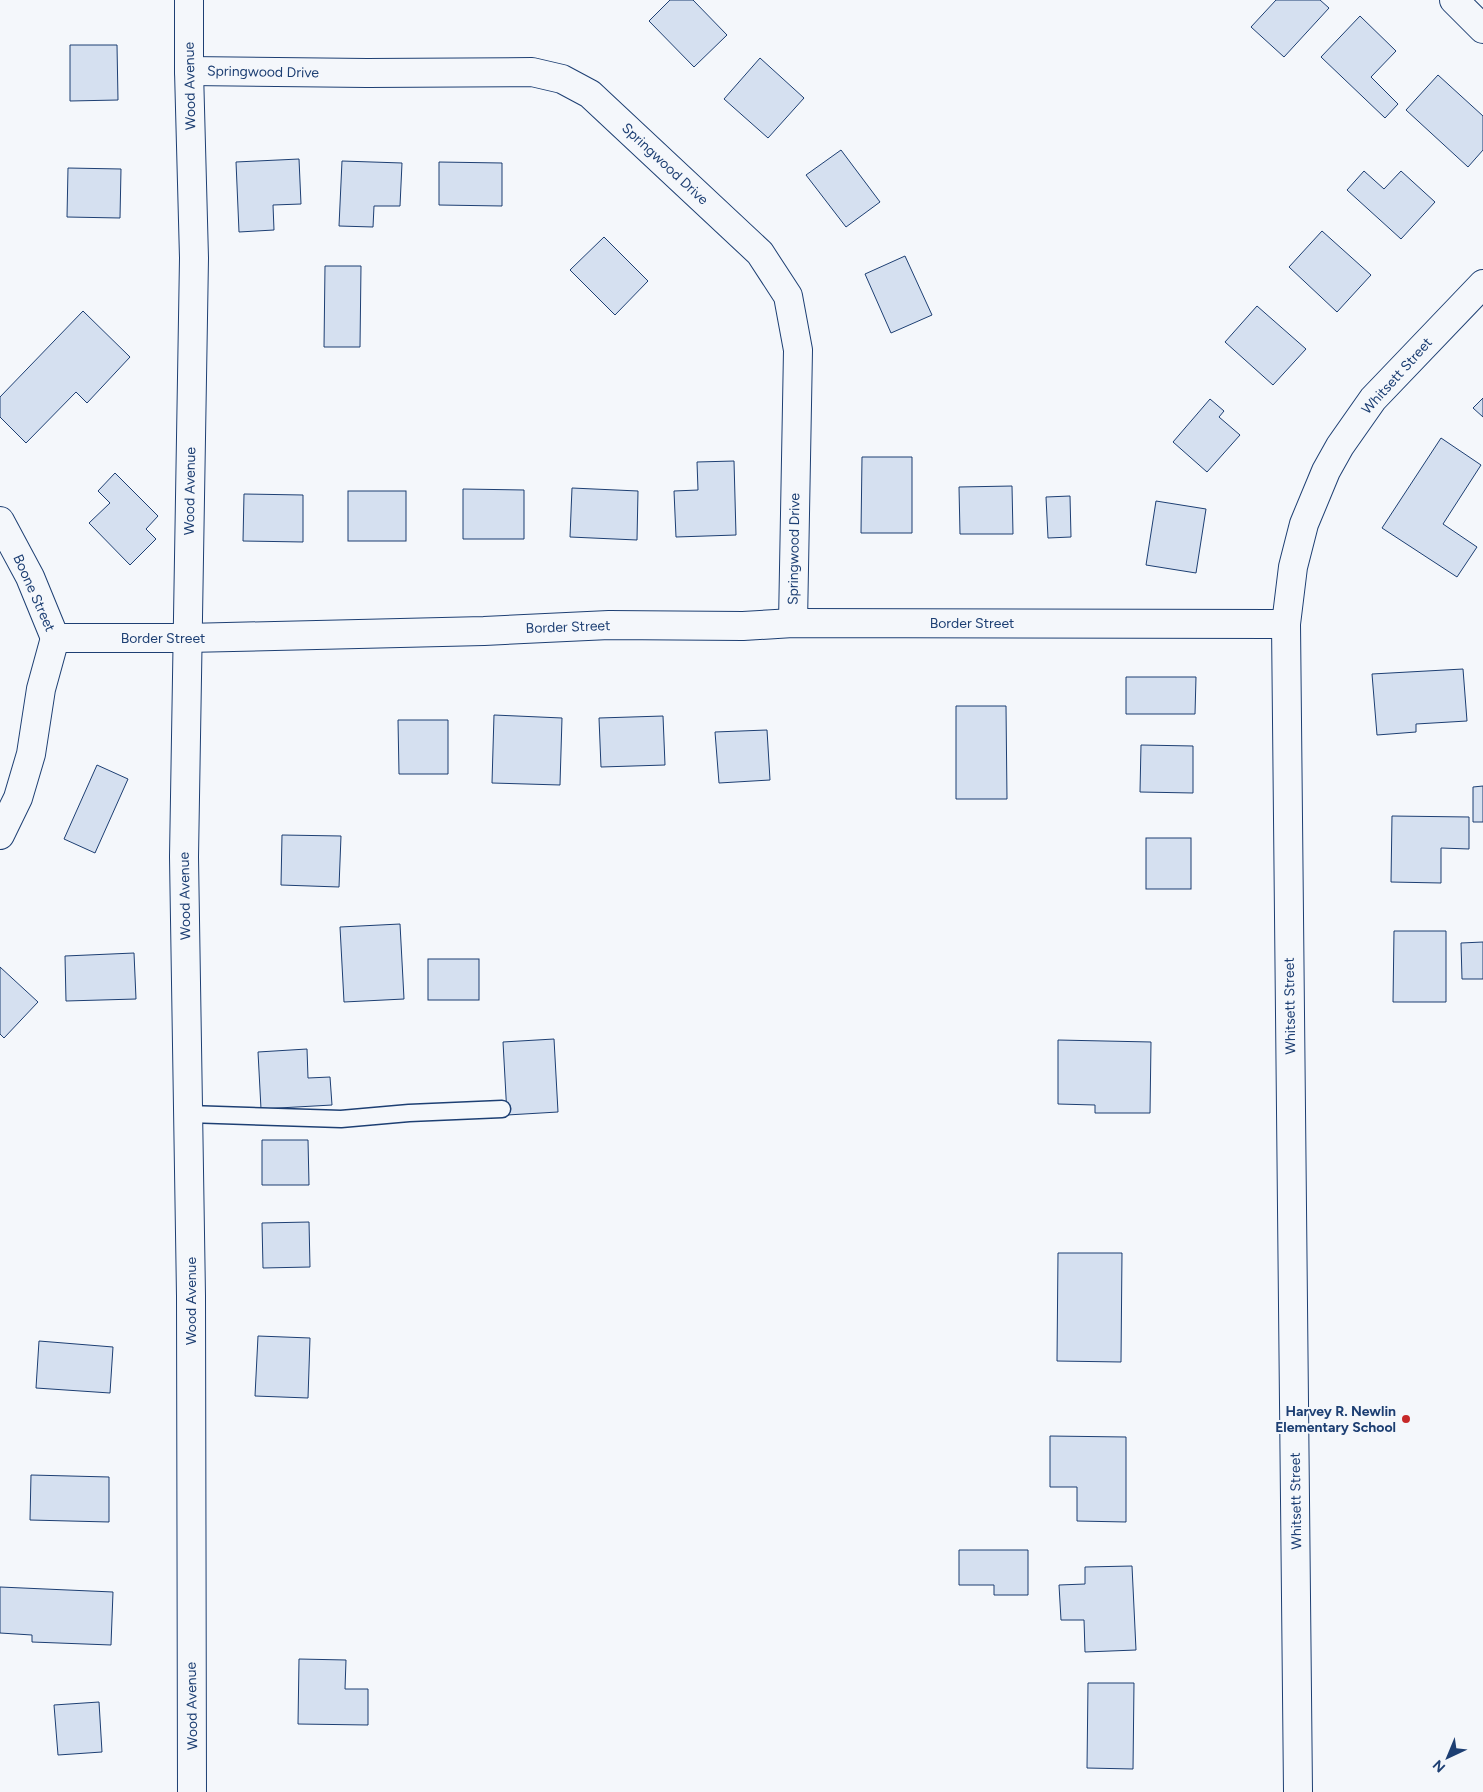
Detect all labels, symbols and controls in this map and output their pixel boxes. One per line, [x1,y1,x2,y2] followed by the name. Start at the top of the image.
[181,41,199,130] street label: Wood Avenue
[207,63,319,81] street label: Springwood Drive
[618,120,712,209] street label: Springwood Drive
[1358,334,1436,418] street label: Whitsett Street
[181,446,199,535] street label: Wood Avenue
[785,493,803,605] street label: Springwood Drive
[9,552,59,634] street label: Boone Street
[930,615,1014,632] street label: Border Street
[525,617,611,637] street label: Border Street
[121,630,205,647] street label: Border Street
[176,851,194,940] street label: Wood Avenue
[1281,957,1299,1055] street label: Whitsett Street
[183,1257,200,1345] street label: Wood Avenue
[1275,1403,1396,1436] place label: Harvey R. Newlin Elementary School
[1400,1413,1412,1425] marker: Harvey R. Newlin Elementary School
[1287,1452,1305,1550] street label: Whitsett Street
[183,1661,201,1750] street label: Wood Avenue
[1423,1732,1473,1782] north arrow
[1430,1756,1449,1776] text: N

